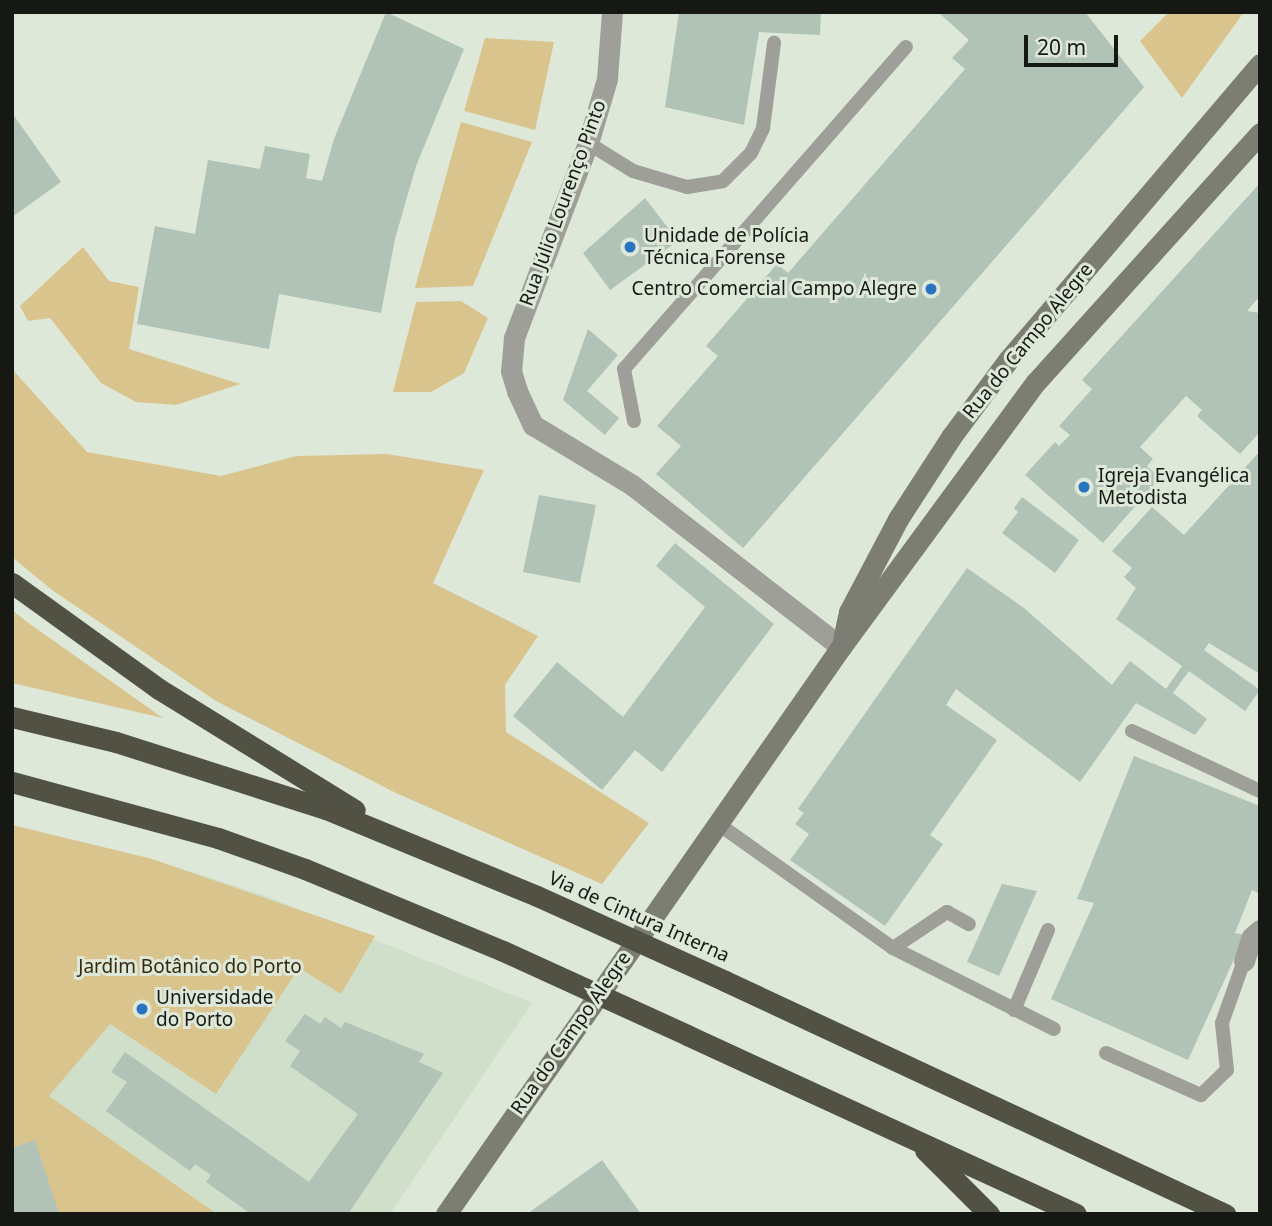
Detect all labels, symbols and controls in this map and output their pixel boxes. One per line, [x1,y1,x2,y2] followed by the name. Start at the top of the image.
[1027,21,1122,65] scale bar
[1037,33,1086,61] text: 20 m
[515,97,611,309] street label: Rua Júlio Lourenço Pinto
[644,225,809,269] place label: Unidade de Polícia Técnica Forense
[622,239,638,255] marker: Unidade de Polícia Técnica Forense
[958,259,1098,423] street label: Rua do Campo Alegre
[632,278,917,300] place label: Centro Comercial Campo Alegre
[923,281,939,297] marker: Centro Comercial Campo Alegre
[1098,465,1249,509] place label: Igreja Evangélica Metodista
[1076,479,1092,495] marker: Igreja Evangélica Metodista
[545,867,733,967] street label: Via de Cintura Interna
[506,947,636,1119] street label: Rua do Campo Alegre
[78,956,302,978] park label: Jardim Botânico do Porto
[156,987,273,1031] place label: Universidade do Porto
[134,1001,150,1017] marker: Universidade do Porto

